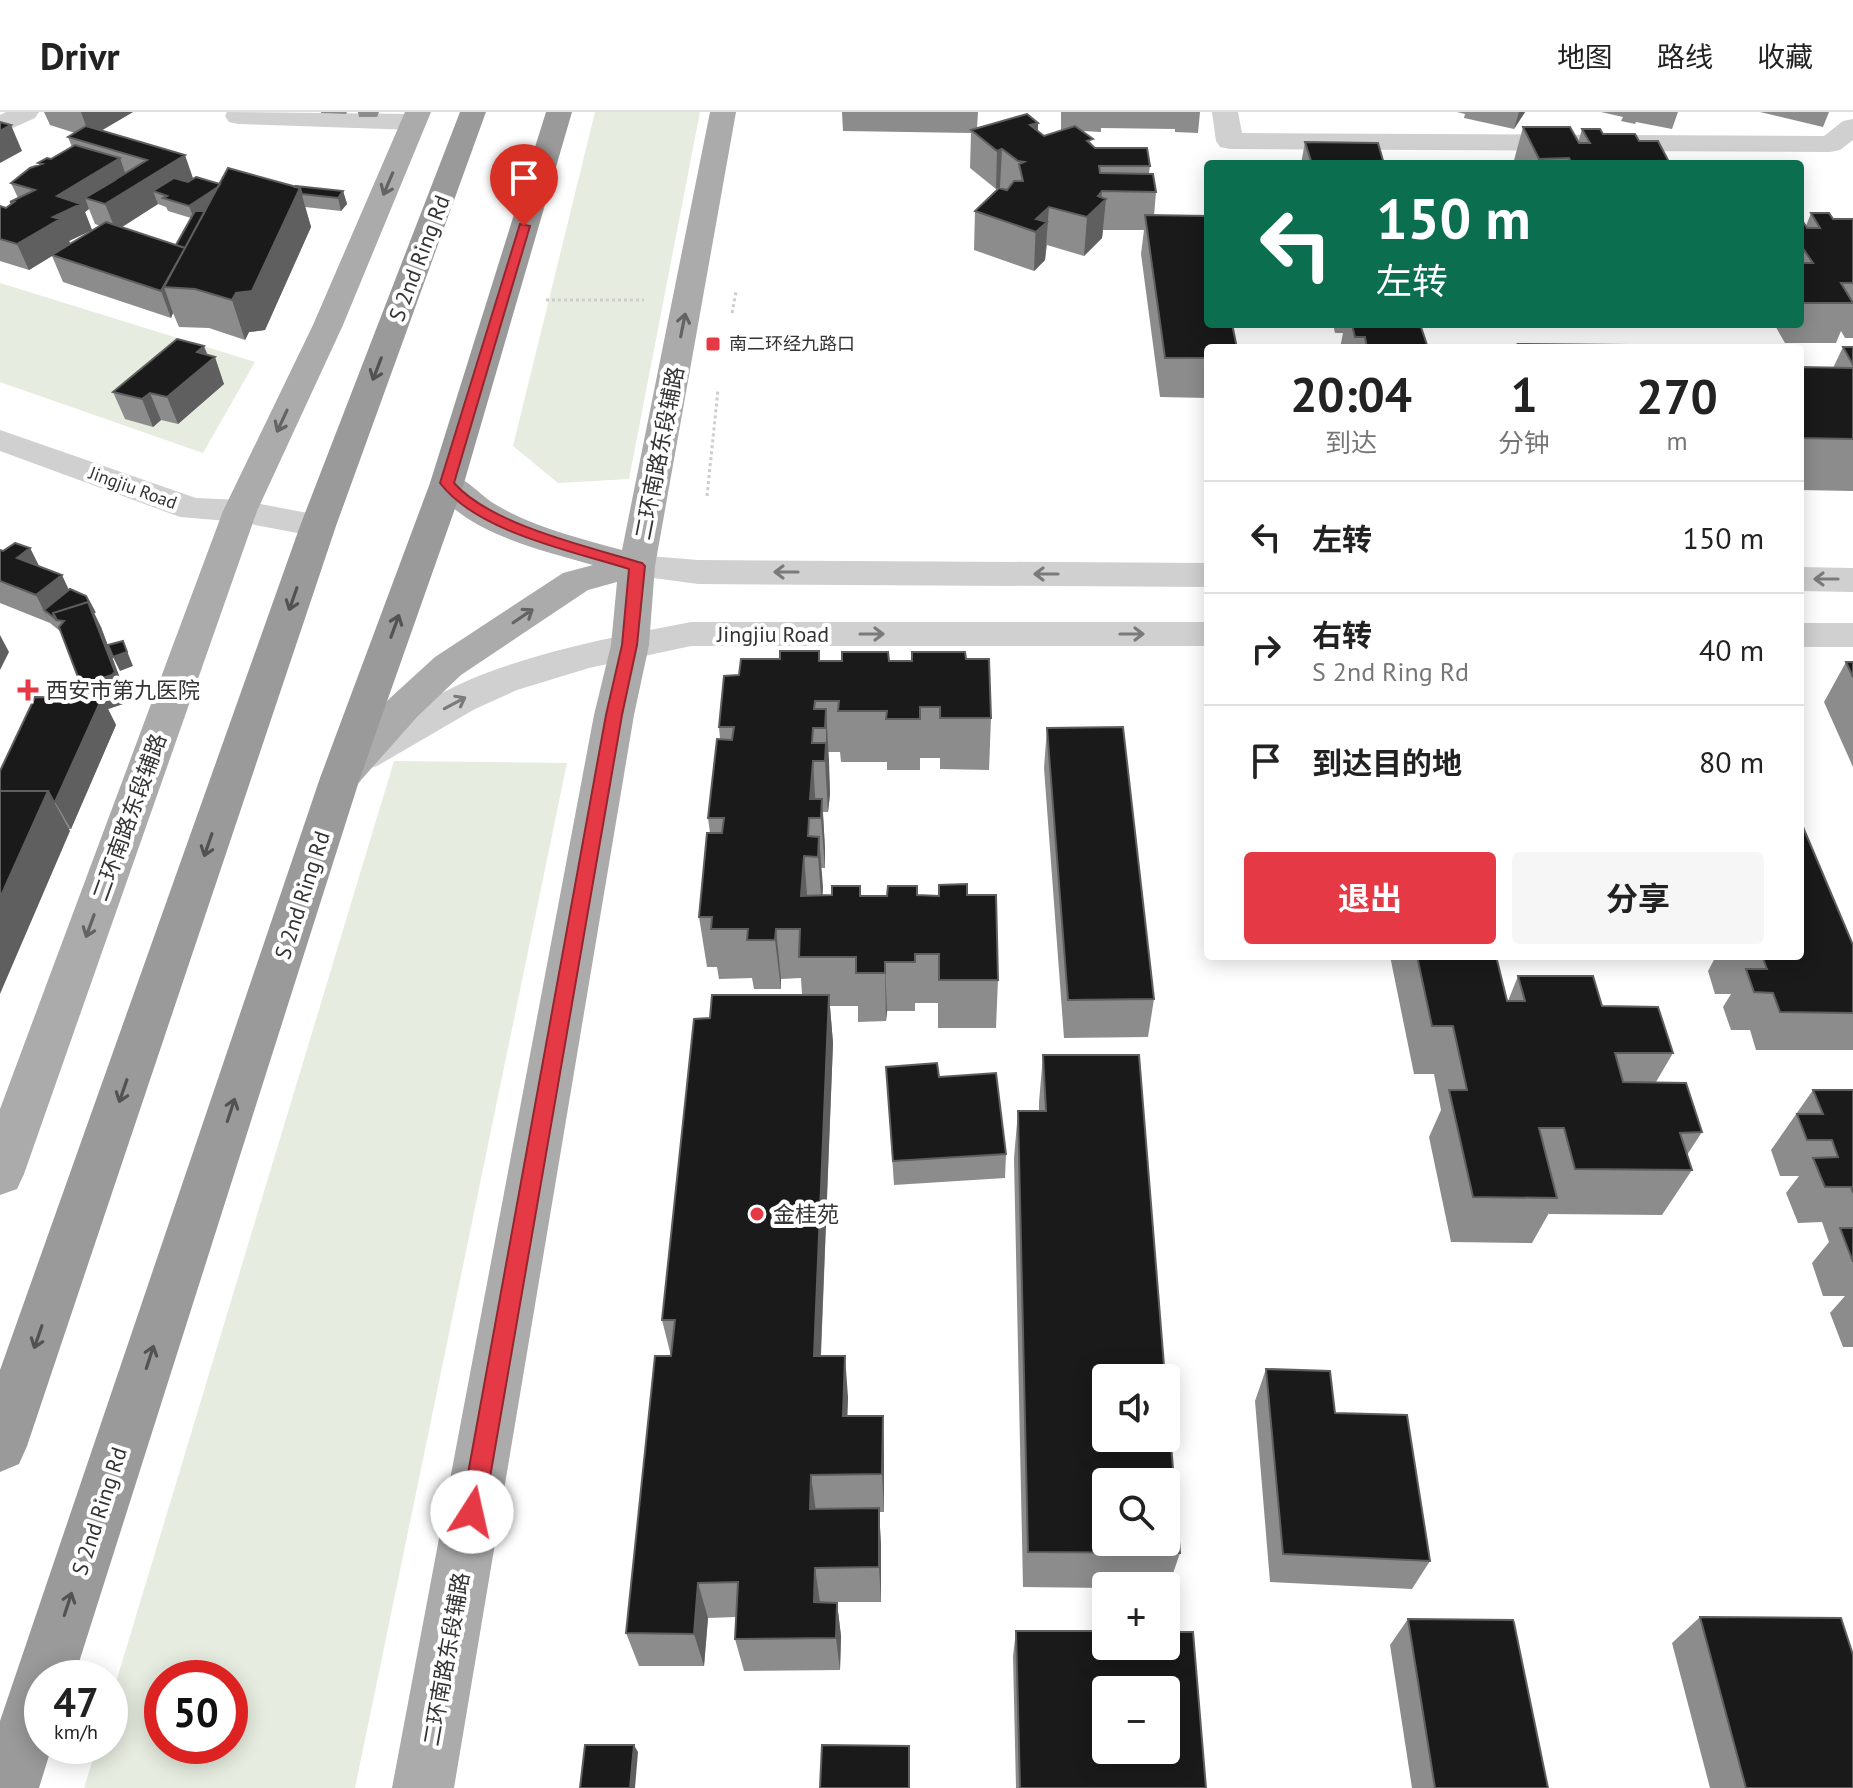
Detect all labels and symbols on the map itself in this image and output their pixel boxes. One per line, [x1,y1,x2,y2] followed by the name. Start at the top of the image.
[490,144,558,226] pin
[379,171,394,196] one-way arrow
[382,191,456,325] street label: S 2nd Ring Rd
[676,312,691,338] one-way arrow
[729,332,855,355] place label: 南二环经九路口
[704,335,722,353] marker: 南二环经九路口
[369,356,383,380] one-way arrow
[628,364,690,542] street label: 二环南路东段辅路
[274,409,289,433] one-way arrow
[85,461,180,514] street label: Jingjiu Road
[773,564,800,580] one-way arrow
[1033,566,1060,582] one-way arrow
[1814,571,1840,587] one-way arrow
[284,587,299,612] one-way arrow
[511,608,534,624] one-way arrow
[389,614,403,639] one-way arrow
[716,620,829,648] street label: Jingjiu Road
[858,626,885,642] one-way arrow
[1118,626,1145,642] one-way arrow
[46,676,200,704] place label: 西安市第九医院
[17,679,39,701] marker: 西安市第九医院
[443,695,466,711] one-way arrow
[86,730,172,904] street label: 二环南路东段辅路
[268,827,336,963] street label: S 2nd Ring Rd
[199,832,214,857] one-way arrow
[82,913,96,937] one-way arrow
[114,1078,129,1103] one-way arrow
[225,1098,239,1123] one-way arrow
[773,1200,839,1228] place label: 金桂苑
[748,1205,766,1223] marker: 金桂苑
[30,1324,44,1348] one-way arrow
[143,1345,158,1370] one-way arrow
[65,1443,133,1579] street label: S 2nd Ring Rd
[430,1470,514,1554] position arrow
[417,1570,475,1748] street label: 二环南路东段辅路
[62,1592,77,1617] one-way arrow
[144,1660,248,1764] speed limit sign: 50

